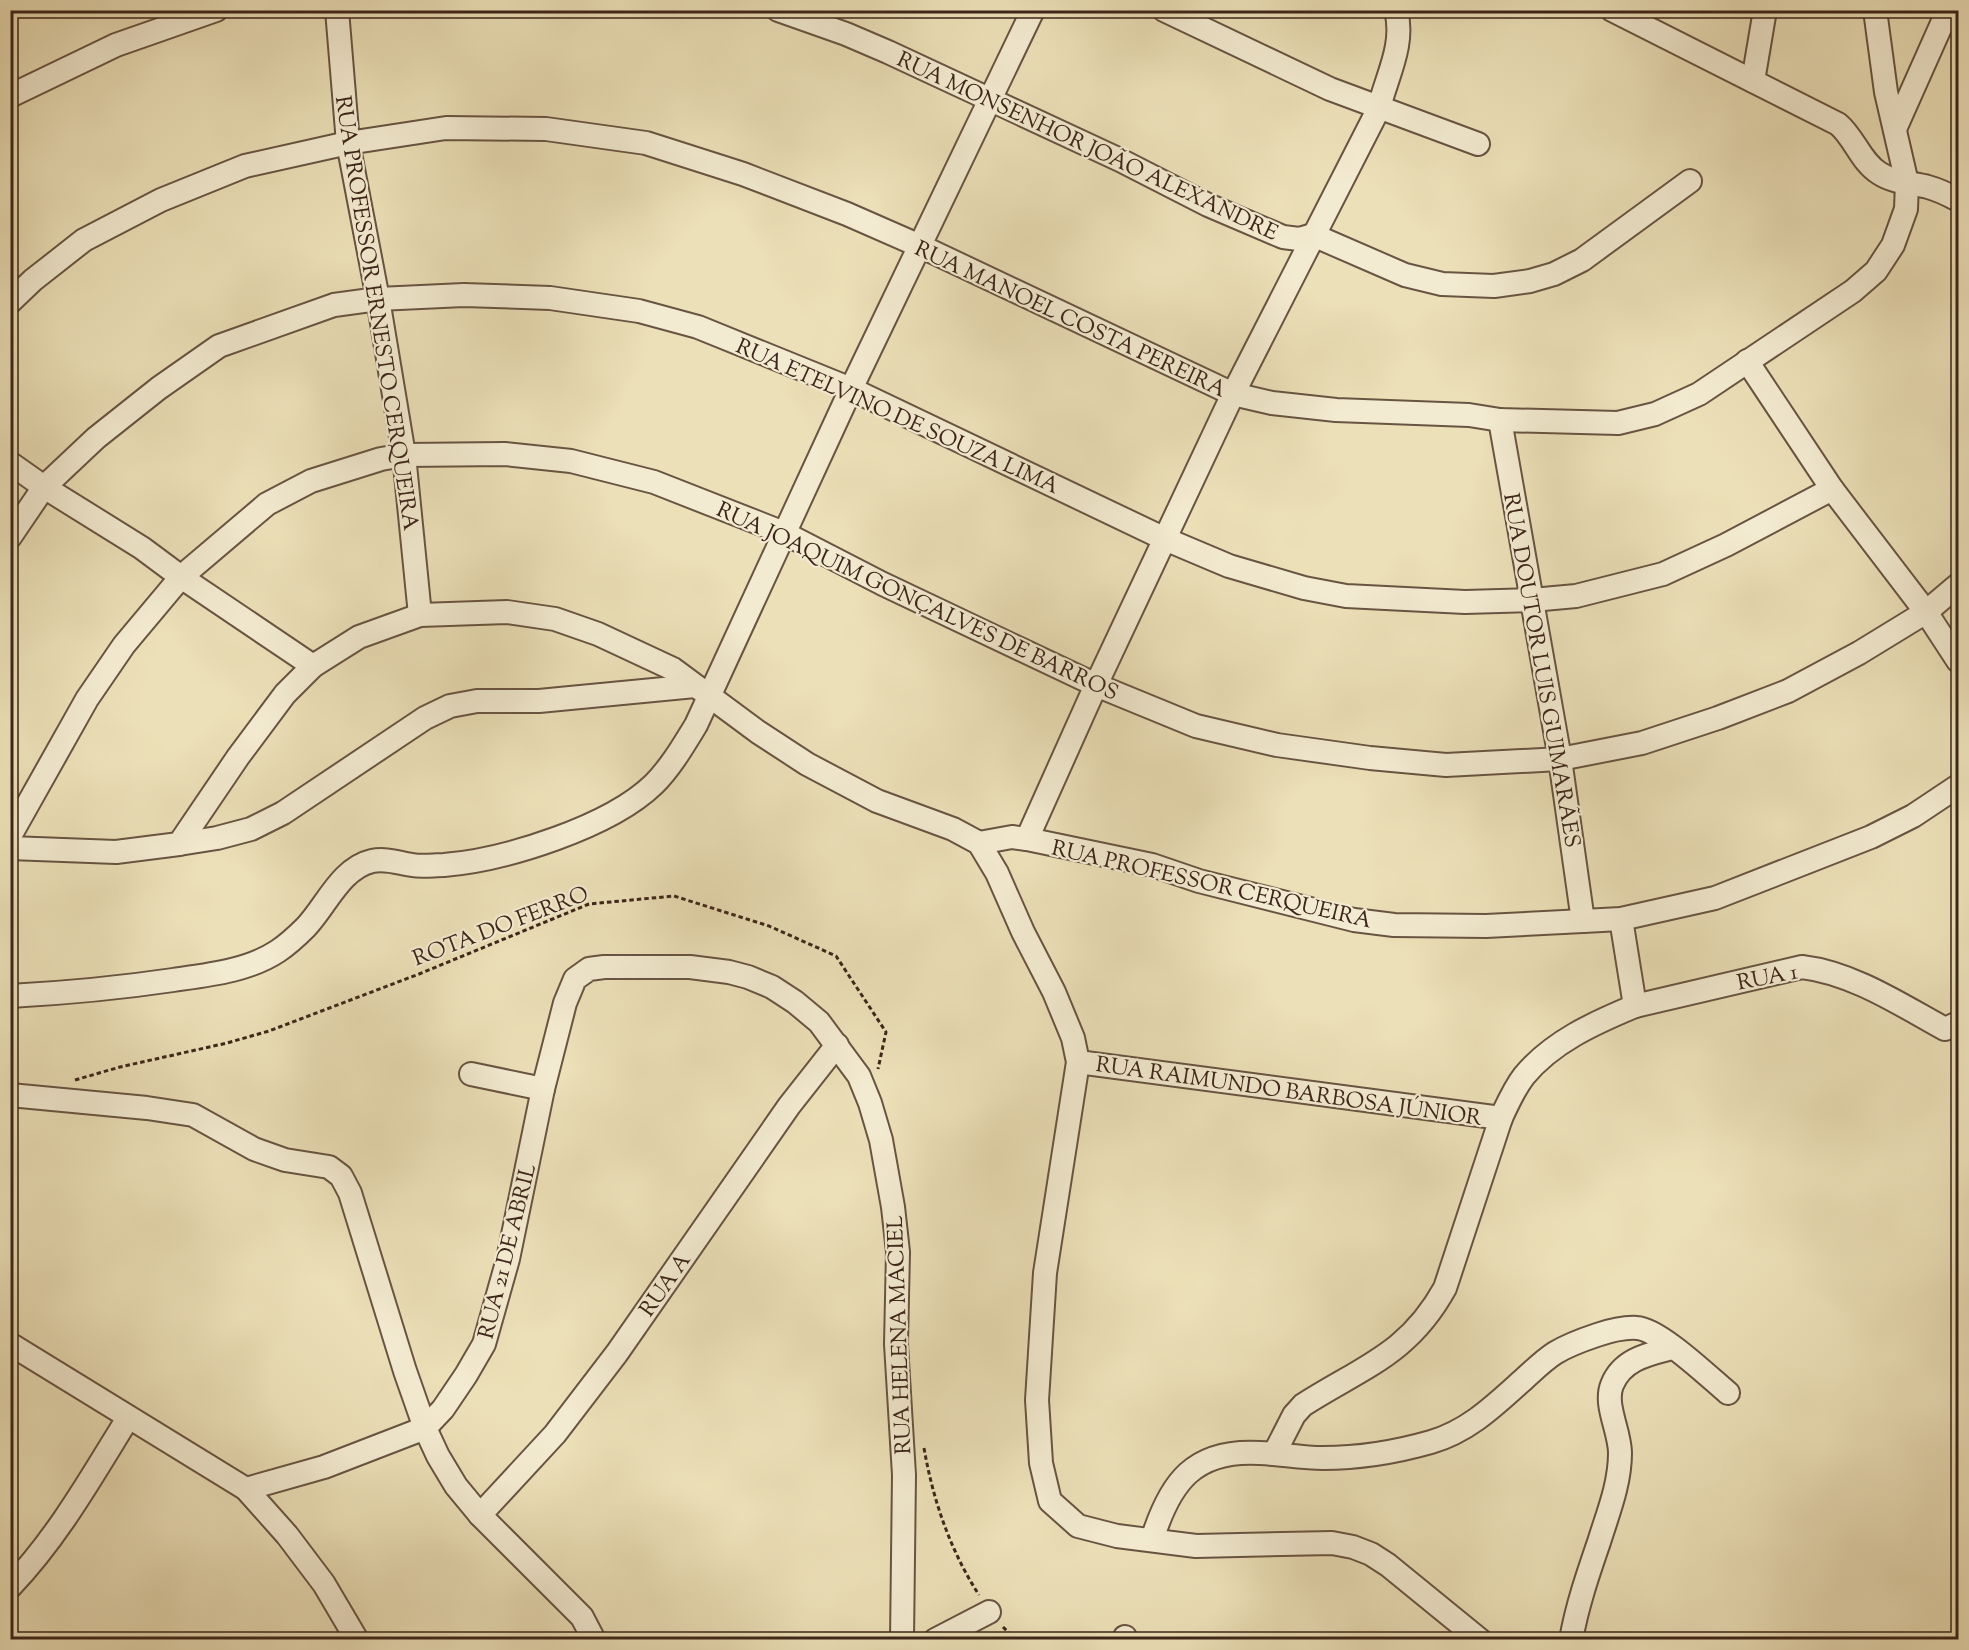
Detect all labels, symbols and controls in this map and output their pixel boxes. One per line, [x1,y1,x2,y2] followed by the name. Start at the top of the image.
[891,44,1283,250] street label: RUA MONSENHOR JOÃO ALEXANDRE
[325,94,425,533] street label: RUA PROFESSOR ERNESTO CERQUEIRA
[909,234,1231,407] street label: RUA MANOEL COSTA PEREIRA
[730,332,1064,504] street label: RUA ETELVINO DE SOUZA LIMA
[1493,491,1588,850] street label: RUA DOUTOR LUIS GUIMARÃES
[710,495,1123,710] street label: RUA JOAQUIM GONÇALVES DE BARROS
[1048,833,1375,938] street label: RUA PROFESSOR CERQUEIRA
[408,880,594,976] street label: ROTA DO FERRO
[1734,957,1801,1000] street label: RUA 1
[1094,1049,1484,1136] street label: RUA RAIMUNDO BARBOSA JÚNIOR
[472,1161,546,1343] street label: RUA 21 DE ABRIL
[881,1215,921,1455] street label: RUA HELENA MACIEL
[633,1247,700,1324] street label: RUA A

